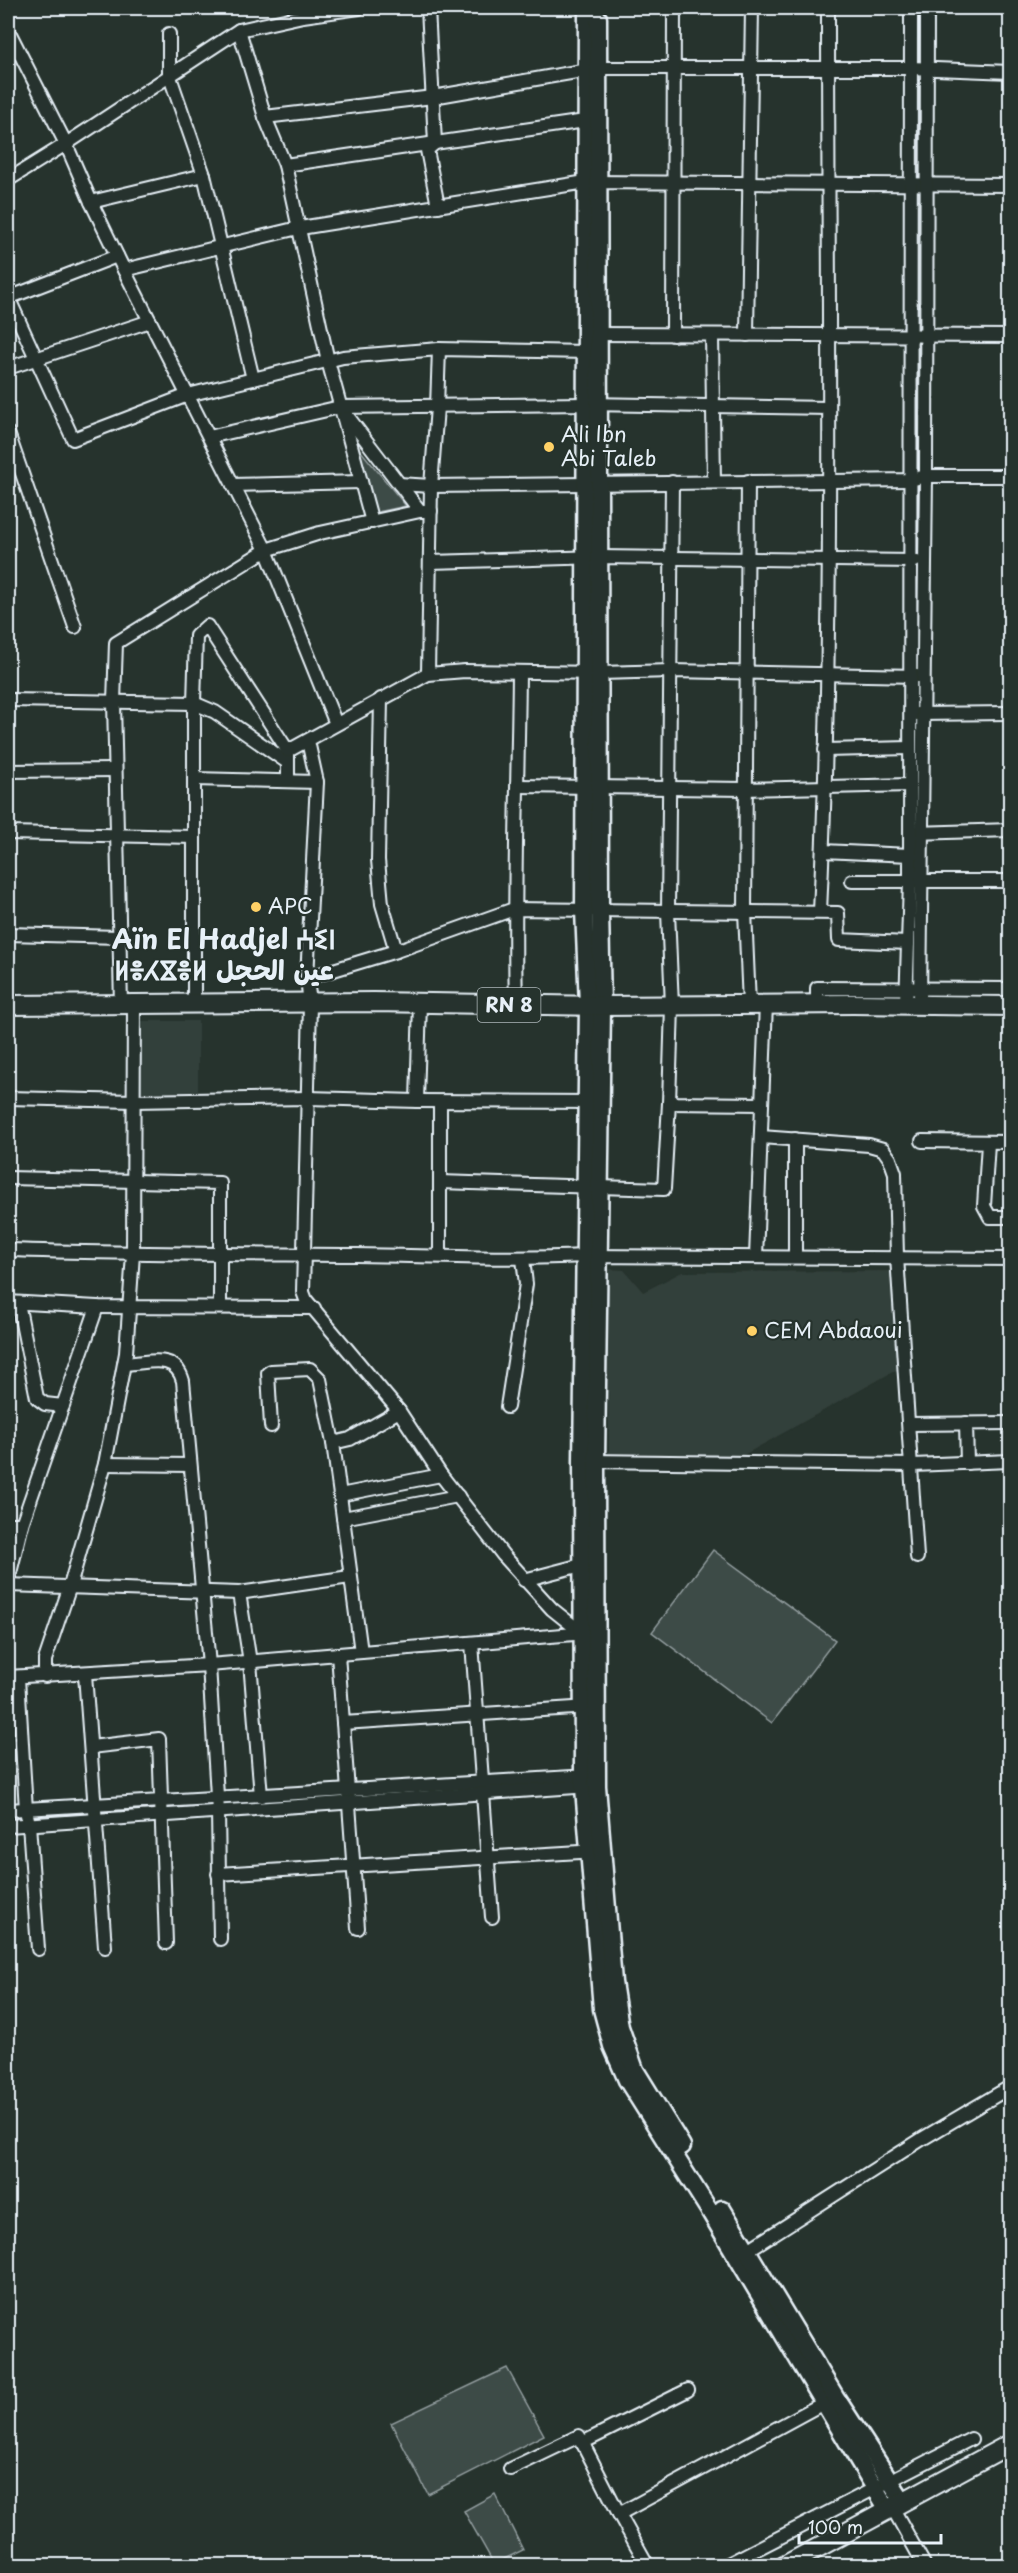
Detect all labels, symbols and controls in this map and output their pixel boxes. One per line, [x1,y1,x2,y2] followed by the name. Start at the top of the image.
[561,417,656,473] place label: Ali Ibn Abi Taleb
[542,440,556,454] marker: Ali Ibn Abi Taleb
[268,889,313,921] place label: APC
[249,900,263,914] marker: APC
[112,917,336,989] district label: Aïn El Hadjel ⵄⵉⵏ ⵍⴻⵃⴵⴻⵍ عين الحجل
[478,988,540,1022] road number: RN 8
[764,1313,903,1345] place label: CEM Abdaoui
[745,1324,759,1338] marker: CEM Abdaoui
[799,2507,942,2545] scale bar
[808,2513,863,2540] text: 100 m

